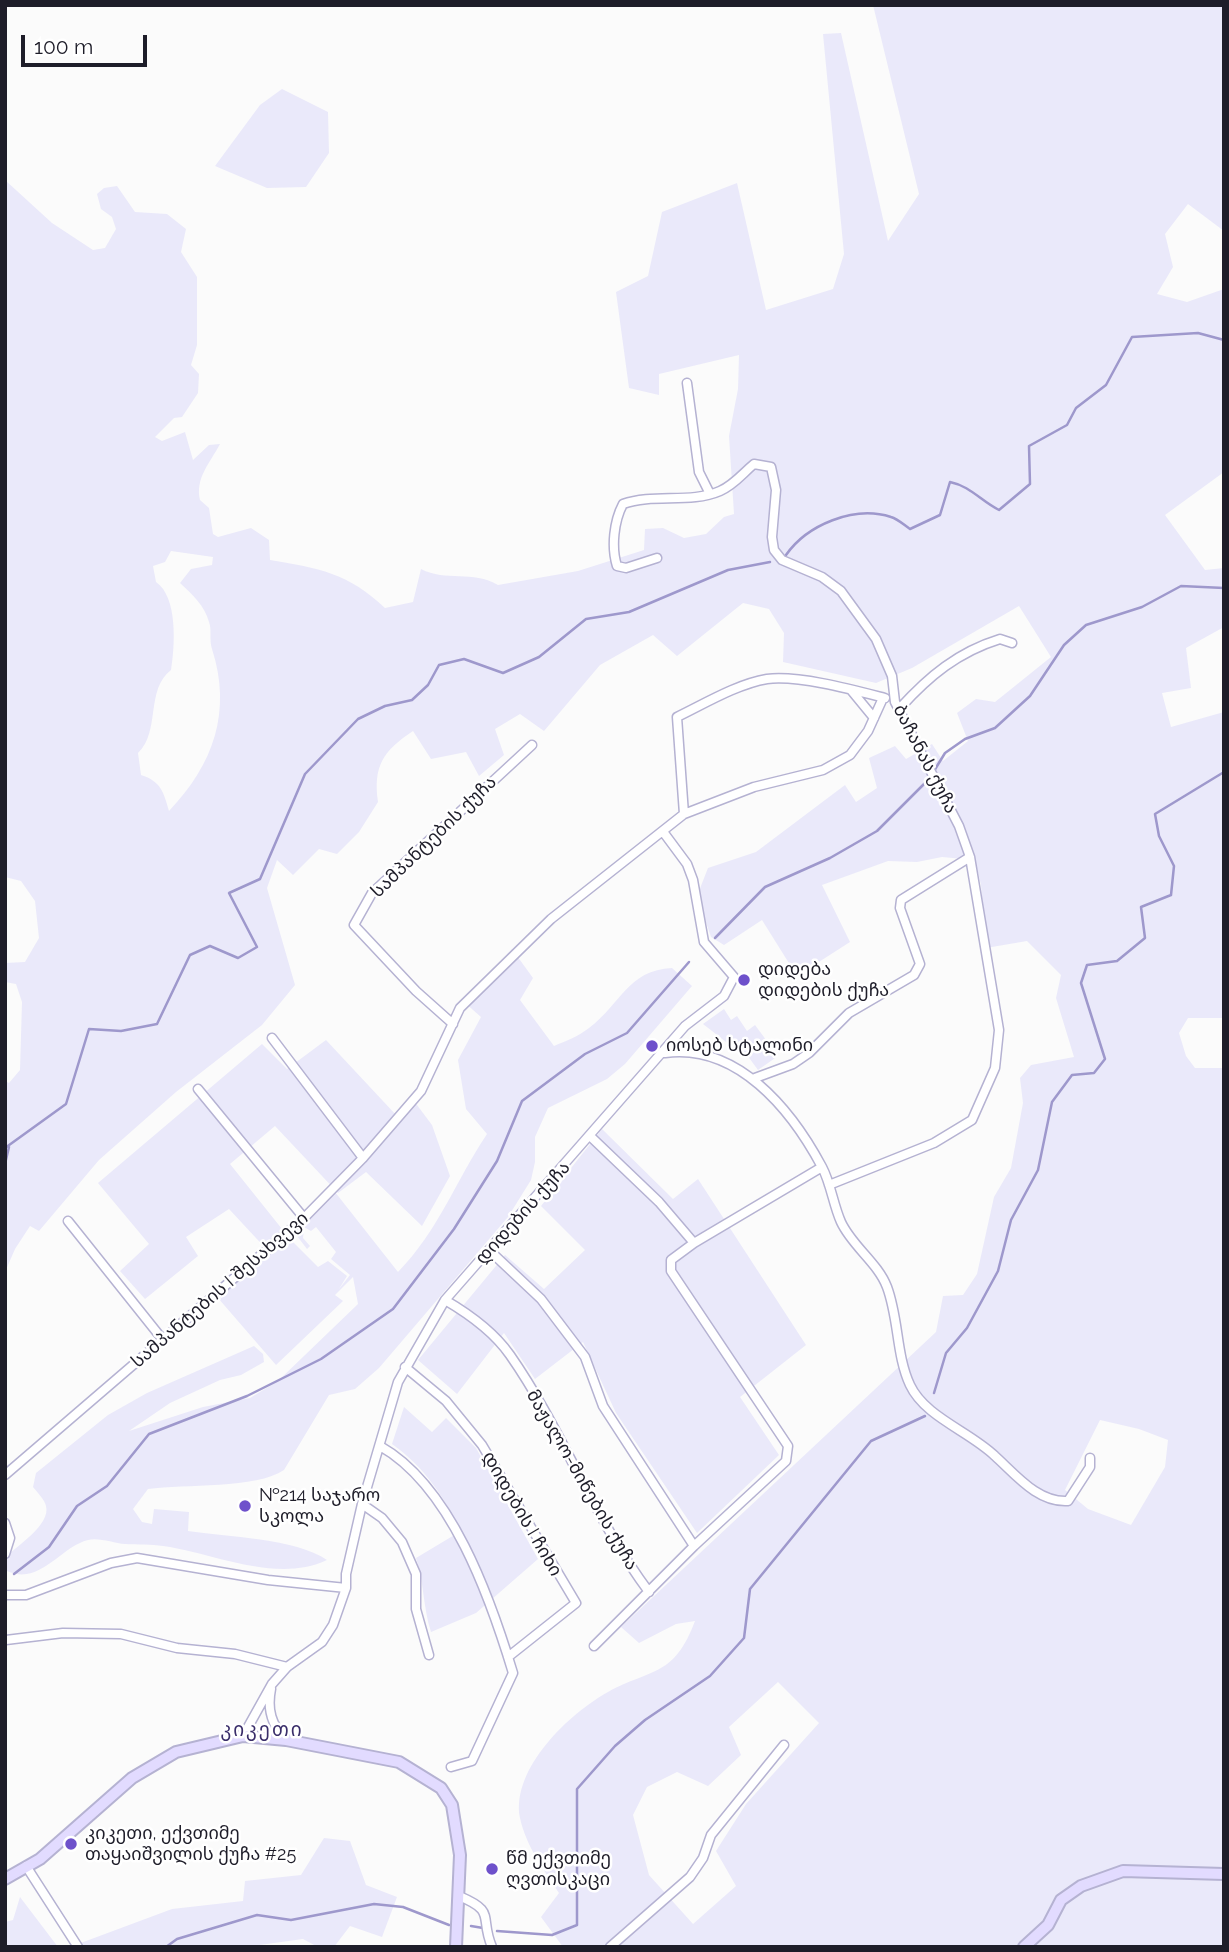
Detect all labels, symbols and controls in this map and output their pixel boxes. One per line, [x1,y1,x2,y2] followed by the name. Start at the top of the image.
[24,21,150,65] scale bar
[34,34,93,59] text: 100 m
[888,701,962,817] street label: ბაჩანას ქუჩა
[367,772,501,902] street label: სამპანტების ქუჩა
[758,959,889,1002] place label: დიდება დიდების ქუჩა
[736,972,752,988] marker: დიდება დიდების ქუჩა
[666,1035,813,1057] place label: იოსებ სტალინი
[644,1038,660,1054] marker: იოსებ სტალინი
[471,1157,575,1269] street label: დიდების ქუჩა
[127,1207,313,1373] street label: სამპანტების I შესახვევი
[521,1386,643,1574] street label: მაჟალო-მიწების ქუჩა
[478,1448,566,1580] street label: დიდების I ჩიხი
[259,1485,380,1528] place label: №214 საჯარო სკოლა
[237,1498,253,1514] marker: №214 საჯარო სკოლა
[221,1719,303,1741] district label: კიკეთი
[85,1823,296,1866] place label: კიკეთი, ექვთიმე თაყაიშვილის ქუჩა #25
[63,1836,79,1852] marker: კიკეთი, ექვთიმე თაყაიშვილის ქუჩა #25
[506,1848,611,1890] place label: წმ ექვთიმე ღვთისკაცი
[484,1861,500,1877] marker: წმ ექვთიმე ღვთისკაცი

